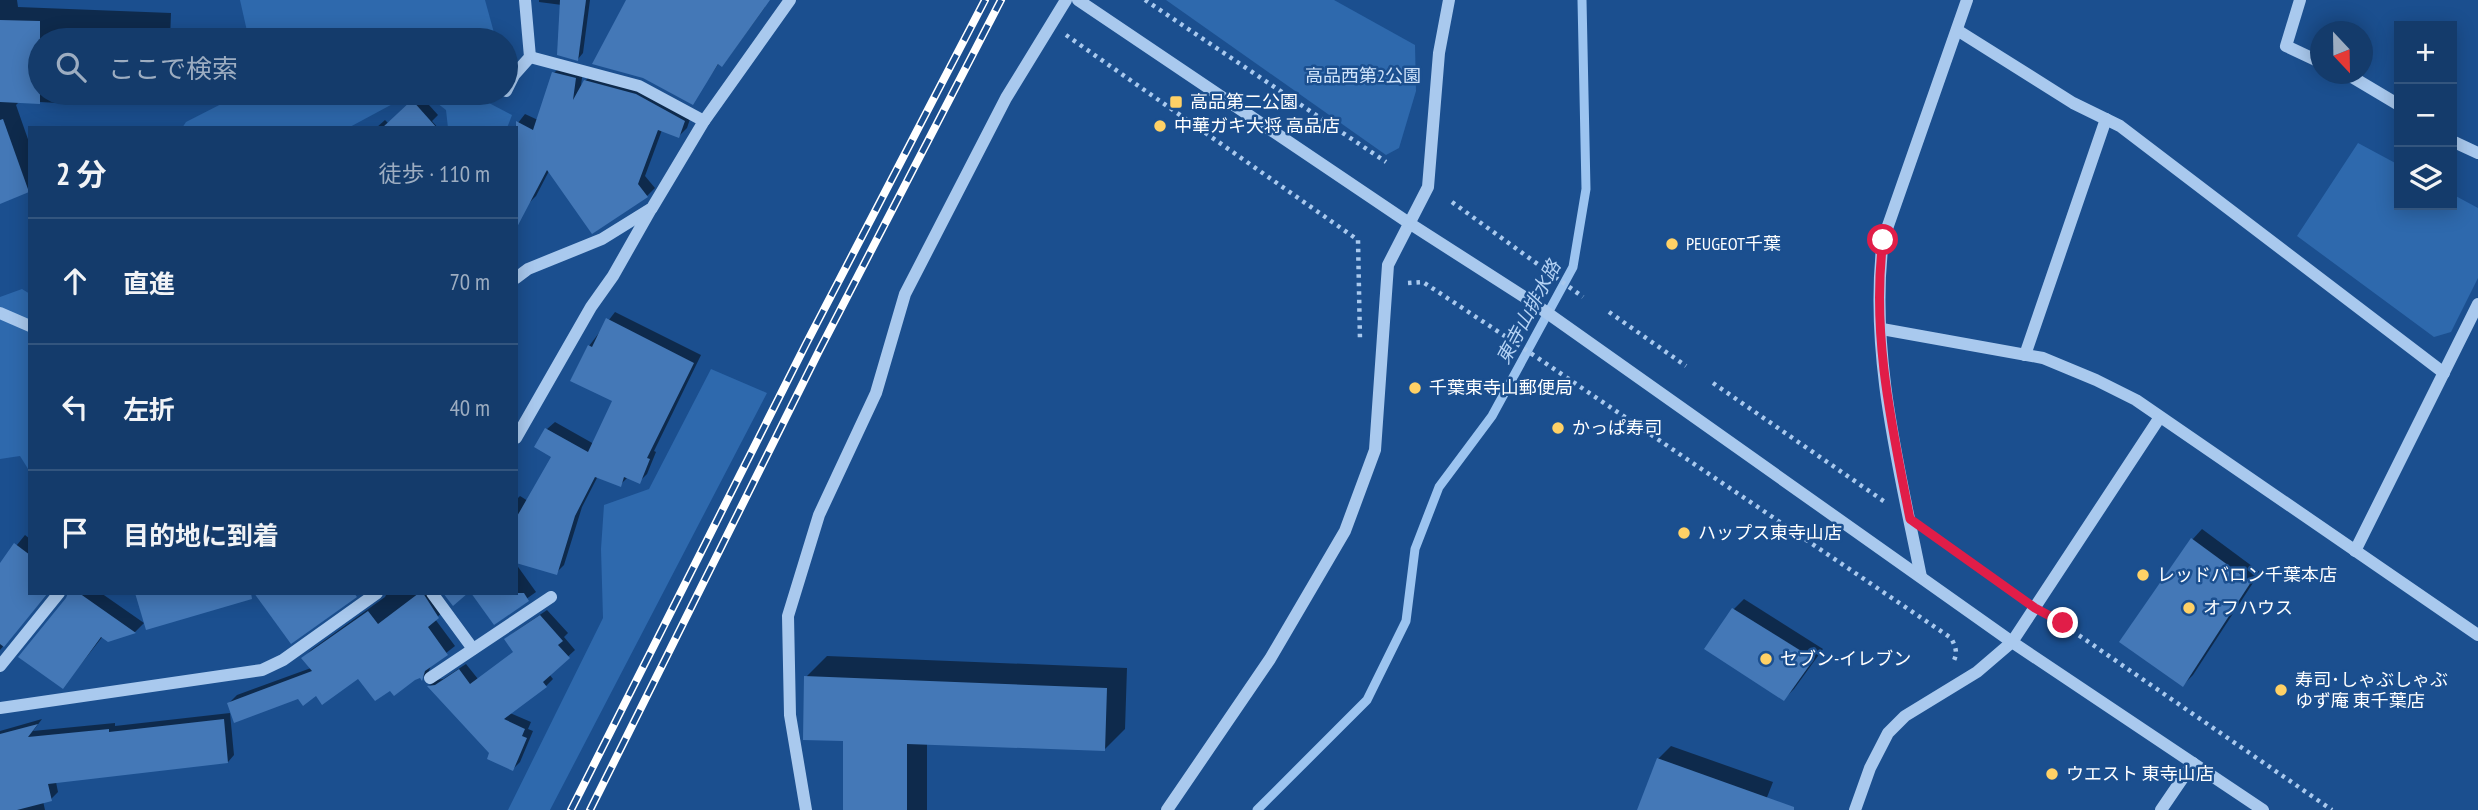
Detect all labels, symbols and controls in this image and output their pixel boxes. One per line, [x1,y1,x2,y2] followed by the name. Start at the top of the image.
[2310,21,2373,84] north arrow
[2394,21,2457,210] map controls
[2394,21,2457,84] button: +
[28,28,518,105] search box
[52,48,90,86] icon: search
[108,52,238,85] text: ここで検索
[1305,64,1421,87] park label: 高品西第2公園
[2394,84,2457,147] button: −
[1190,90,1298,113] place label: 高品第二公園
[1168,94,1184,110] marker: 高品第二公園
[1174,114,1340,137] place label: 中華ガキ大将 高品店
[1152,118,1168,134] marker: 中華ガキ大将 高品店
[2394,147,2457,210] button: layers
[56,154,107,193] text: 2 分
[378,159,490,188] text: 徒歩 · 110 m
[1867,224,1898,255] route start
[1686,232,1781,255] place label: PEUGEOT千葉
[1664,236,1680,252] marker: PEUGEOT千葉
[1491,254,1566,368] water label: 東寺山排水路
[56,262,94,300] icon: ahead
[123,267,175,300] text: 直進
[449,267,490,296] text: 70 m
[1429,376,1573,399] place label: 千葉東寺山郵便局
[1407,380,1423,396] marker: 千葉東寺山郵便局
[56,388,94,426] icon: left
[123,393,175,426] text: 左折
[449,393,490,422] text: 40 m
[1572,416,1662,439] place label: かっぱ寿司
[1550,420,1566,436] marker: かっぱ寿司
[56,514,94,552] icon: arrive
[123,519,279,552] text: 目的地に到着
[1698,521,1842,544] place label: ハップス東寺山店
[1676,525,1692,541] marker: ハップス東寺山店
[2157,563,2337,586] place label: レッドバロン千葉本店
[2135,567,2151,583] marker: レッドバロン千葉本店
[2203,596,2293,619] place label: オフハウス
[2181,600,2197,616] marker: オフハウス
[2047,607,2078,638] route end
[1780,647,1911,670] place label: セブン-イレブン
[1758,651,1774,667] marker: セブン-イレブン
[2295,668,2448,712] place label: 寿司･しゃぶしゃぶ ゆず庵 東千葉店
[2273,682,2289,698] marker: 寿司･しゃぶしゃぶ ゆず庵 東千葉店
[2066,762,2214,785] place label: ウエスト 東寺山店
[2044,766,2060,782] marker: ウエスト 東寺山店

